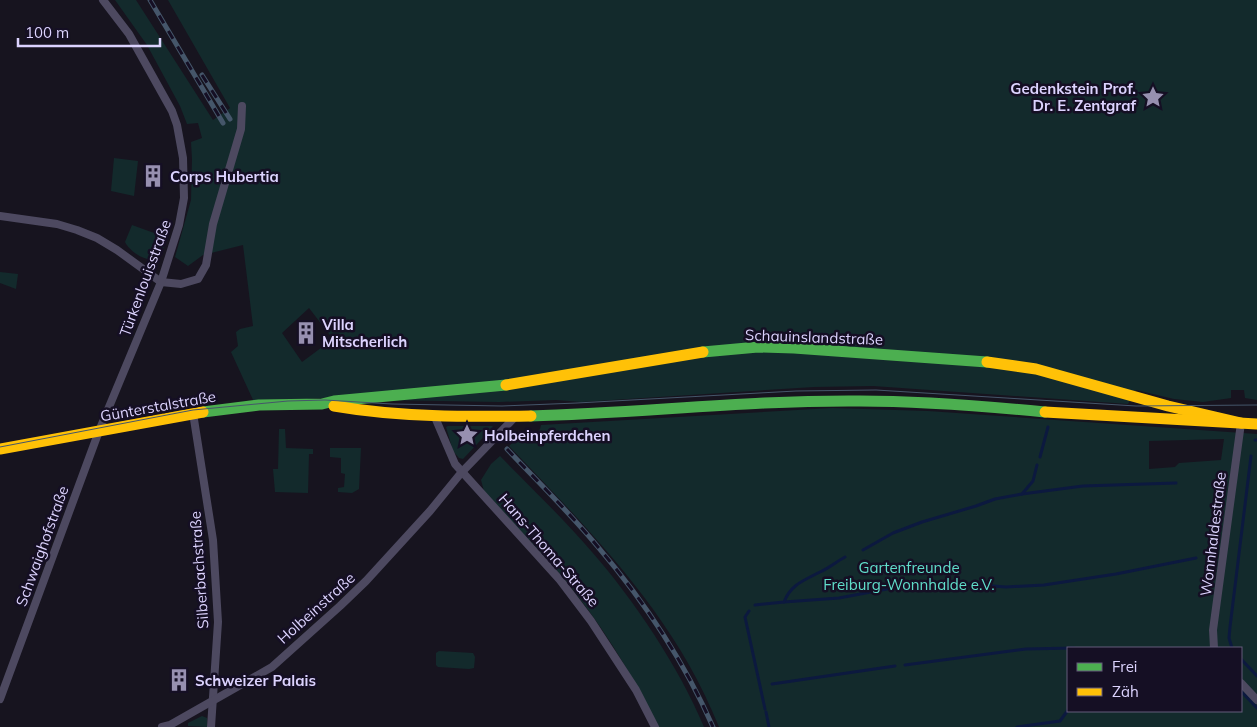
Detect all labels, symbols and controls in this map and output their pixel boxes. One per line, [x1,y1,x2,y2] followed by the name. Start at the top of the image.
[18,15,160,47] scale bar
[25,23,69,42] text: 100 m
[1010,79,1136,115] place label: Gedenkstein Prof. Dr. E. Zentgraf
[1140,84,1166,110] place icon: Gedenkstein Prof. Dr. E. Zentgraf
[140,163,166,189] building icon: Corps Hubertia
[170,167,279,186] place label: Corps Hubertia
[115,217,175,339] street label: Türkenlouisstraße
[321,315,407,351] place label: Villa Mitscherlich
[293,320,319,346] building icon: Villa Mitscherlich
[745,325,883,349] street label: Schauinslandstraße
[99,386,217,426] street label: Günterstalstraße
[454,422,480,448] place icon: Holbeinpferdchen
[484,426,611,445] place label: Holbeinpferdchen
[1196,471,1230,597] street label: Wonnhaldestraße
[11,483,73,609] street label: Schwaighofstraße
[495,490,603,610] street label: Hans-Thoma-Straße
[185,510,213,630] street label: Silberbachstraße
[823,558,995,594] park label: Gartenfreunde Freiburg-Wonnhalde e.V.
[273,568,359,648] street label: Holbeinstraße
[1067,647,1242,712] legend
[1112,657,1137,676] text: Frei
[166,667,192,693] building icon: Schweizer Palais
[195,671,316,690] place label: Schweizer Palais
[1112,682,1139,701] text: Zäh

